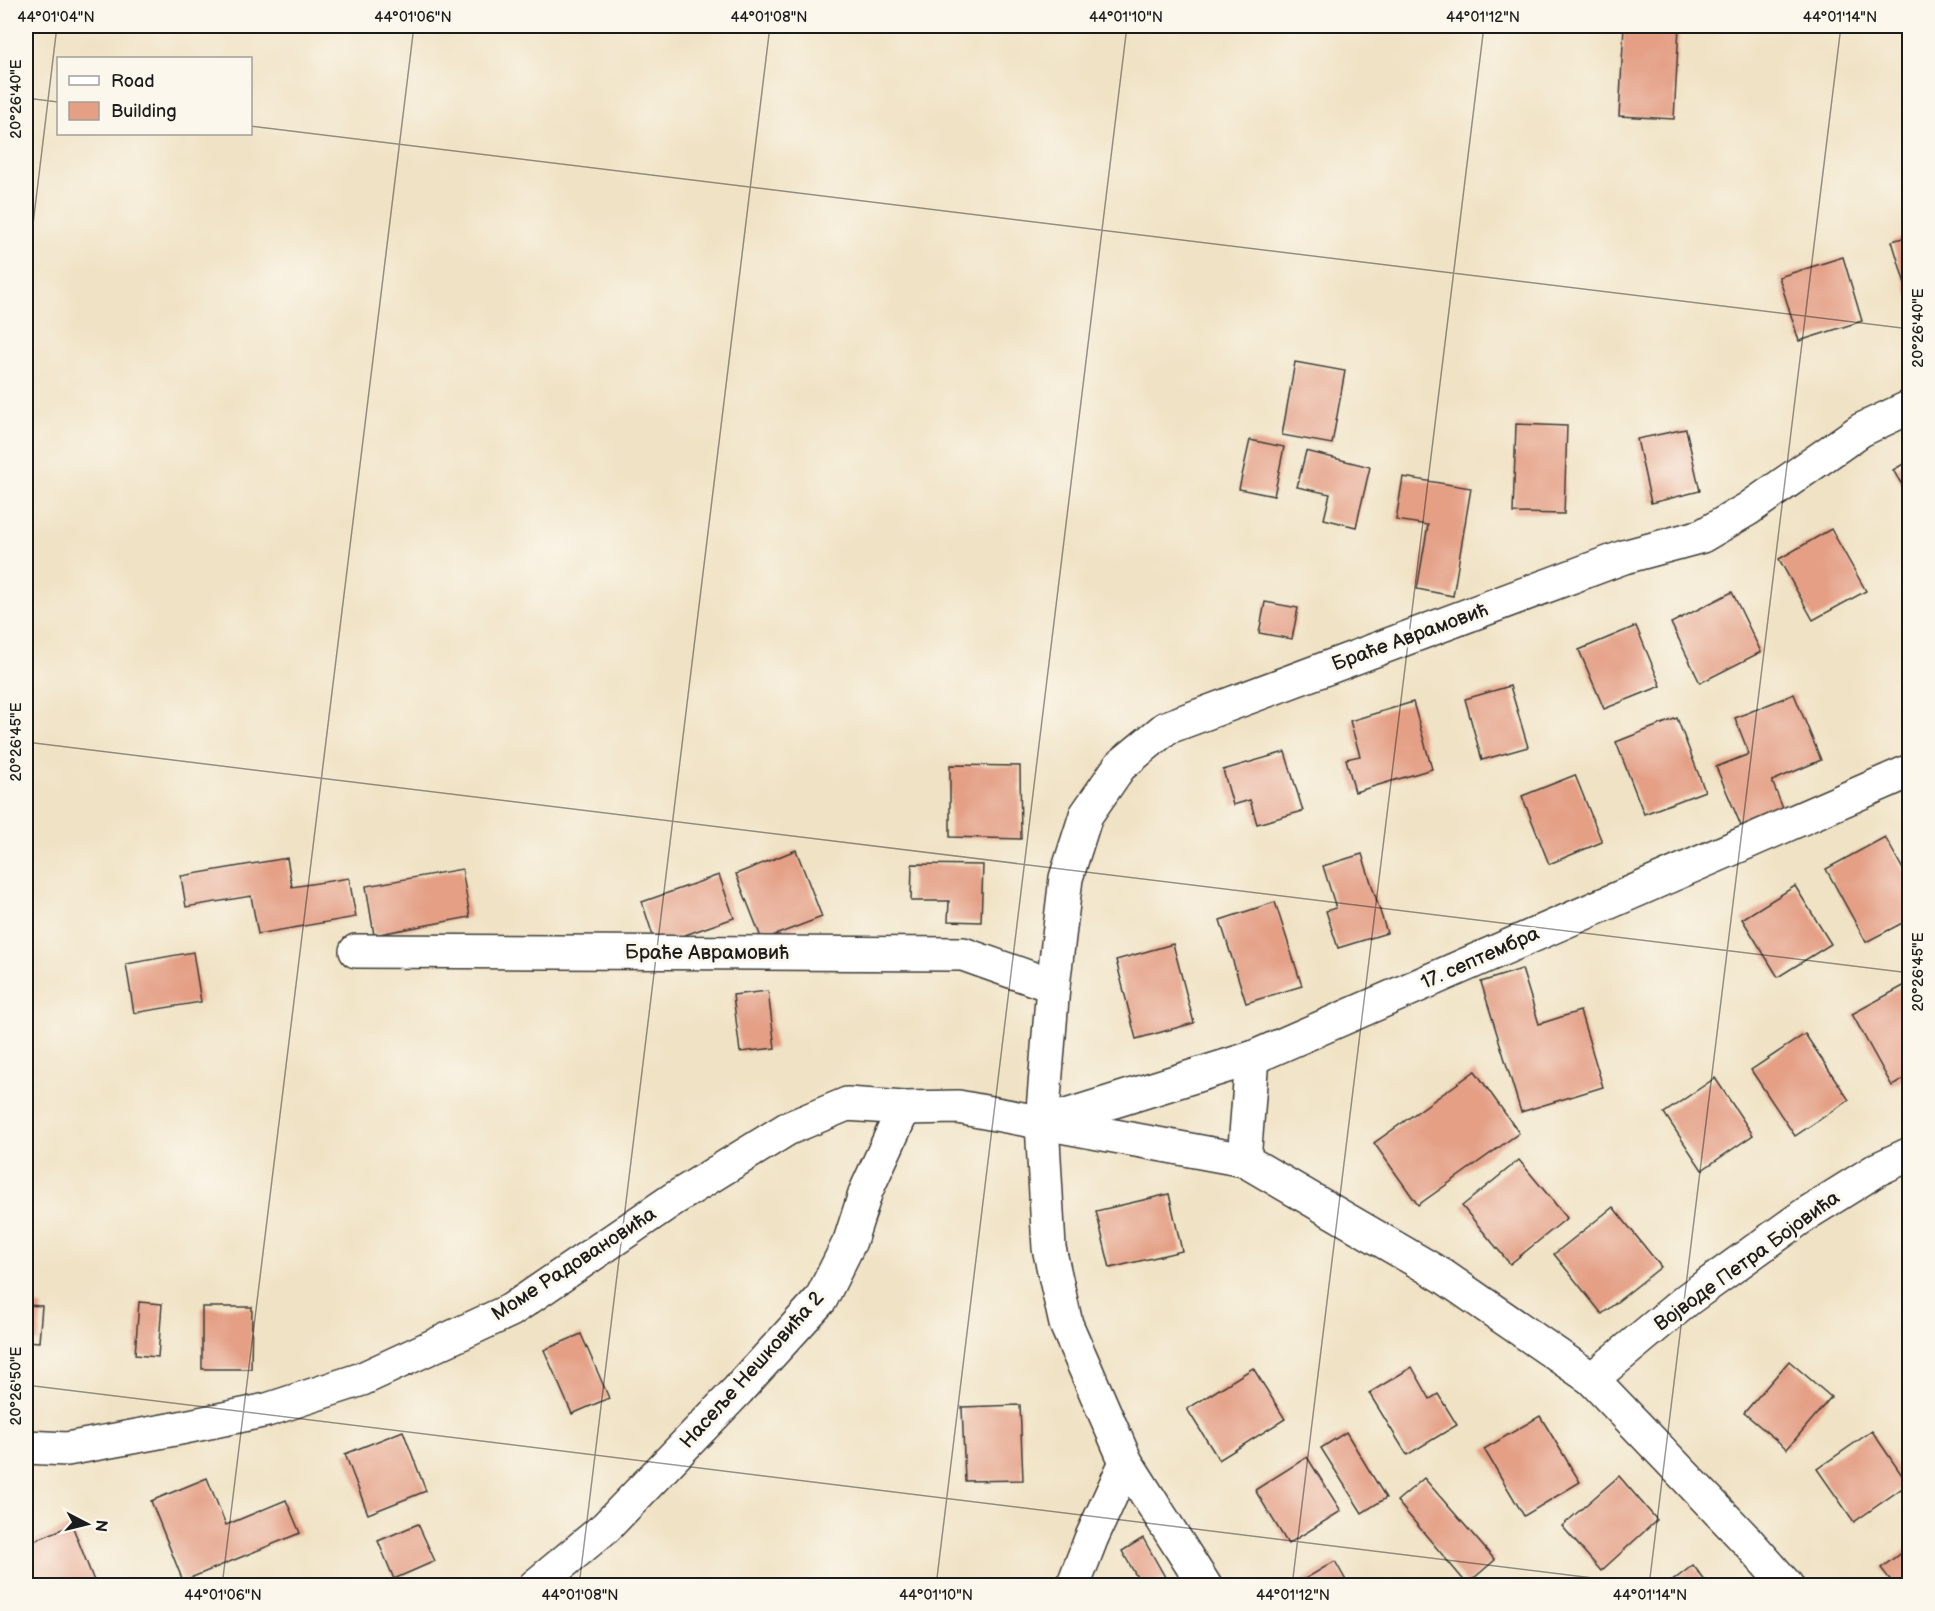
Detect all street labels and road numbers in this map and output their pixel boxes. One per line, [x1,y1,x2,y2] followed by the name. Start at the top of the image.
[1329,598,1491,676] street label: Браће Аврамовић
[1417,921,1543,995] street label: 17. септембра
[625,941,789,965] street label: Браће Аврамовић
[1650,1186,1845,1336] street label: Војводе Петра Бојовића
[487,1202,661,1326] street label: Моме Радовановића
[675,1286,829,1454] street label: Насеље Нешковића 2

